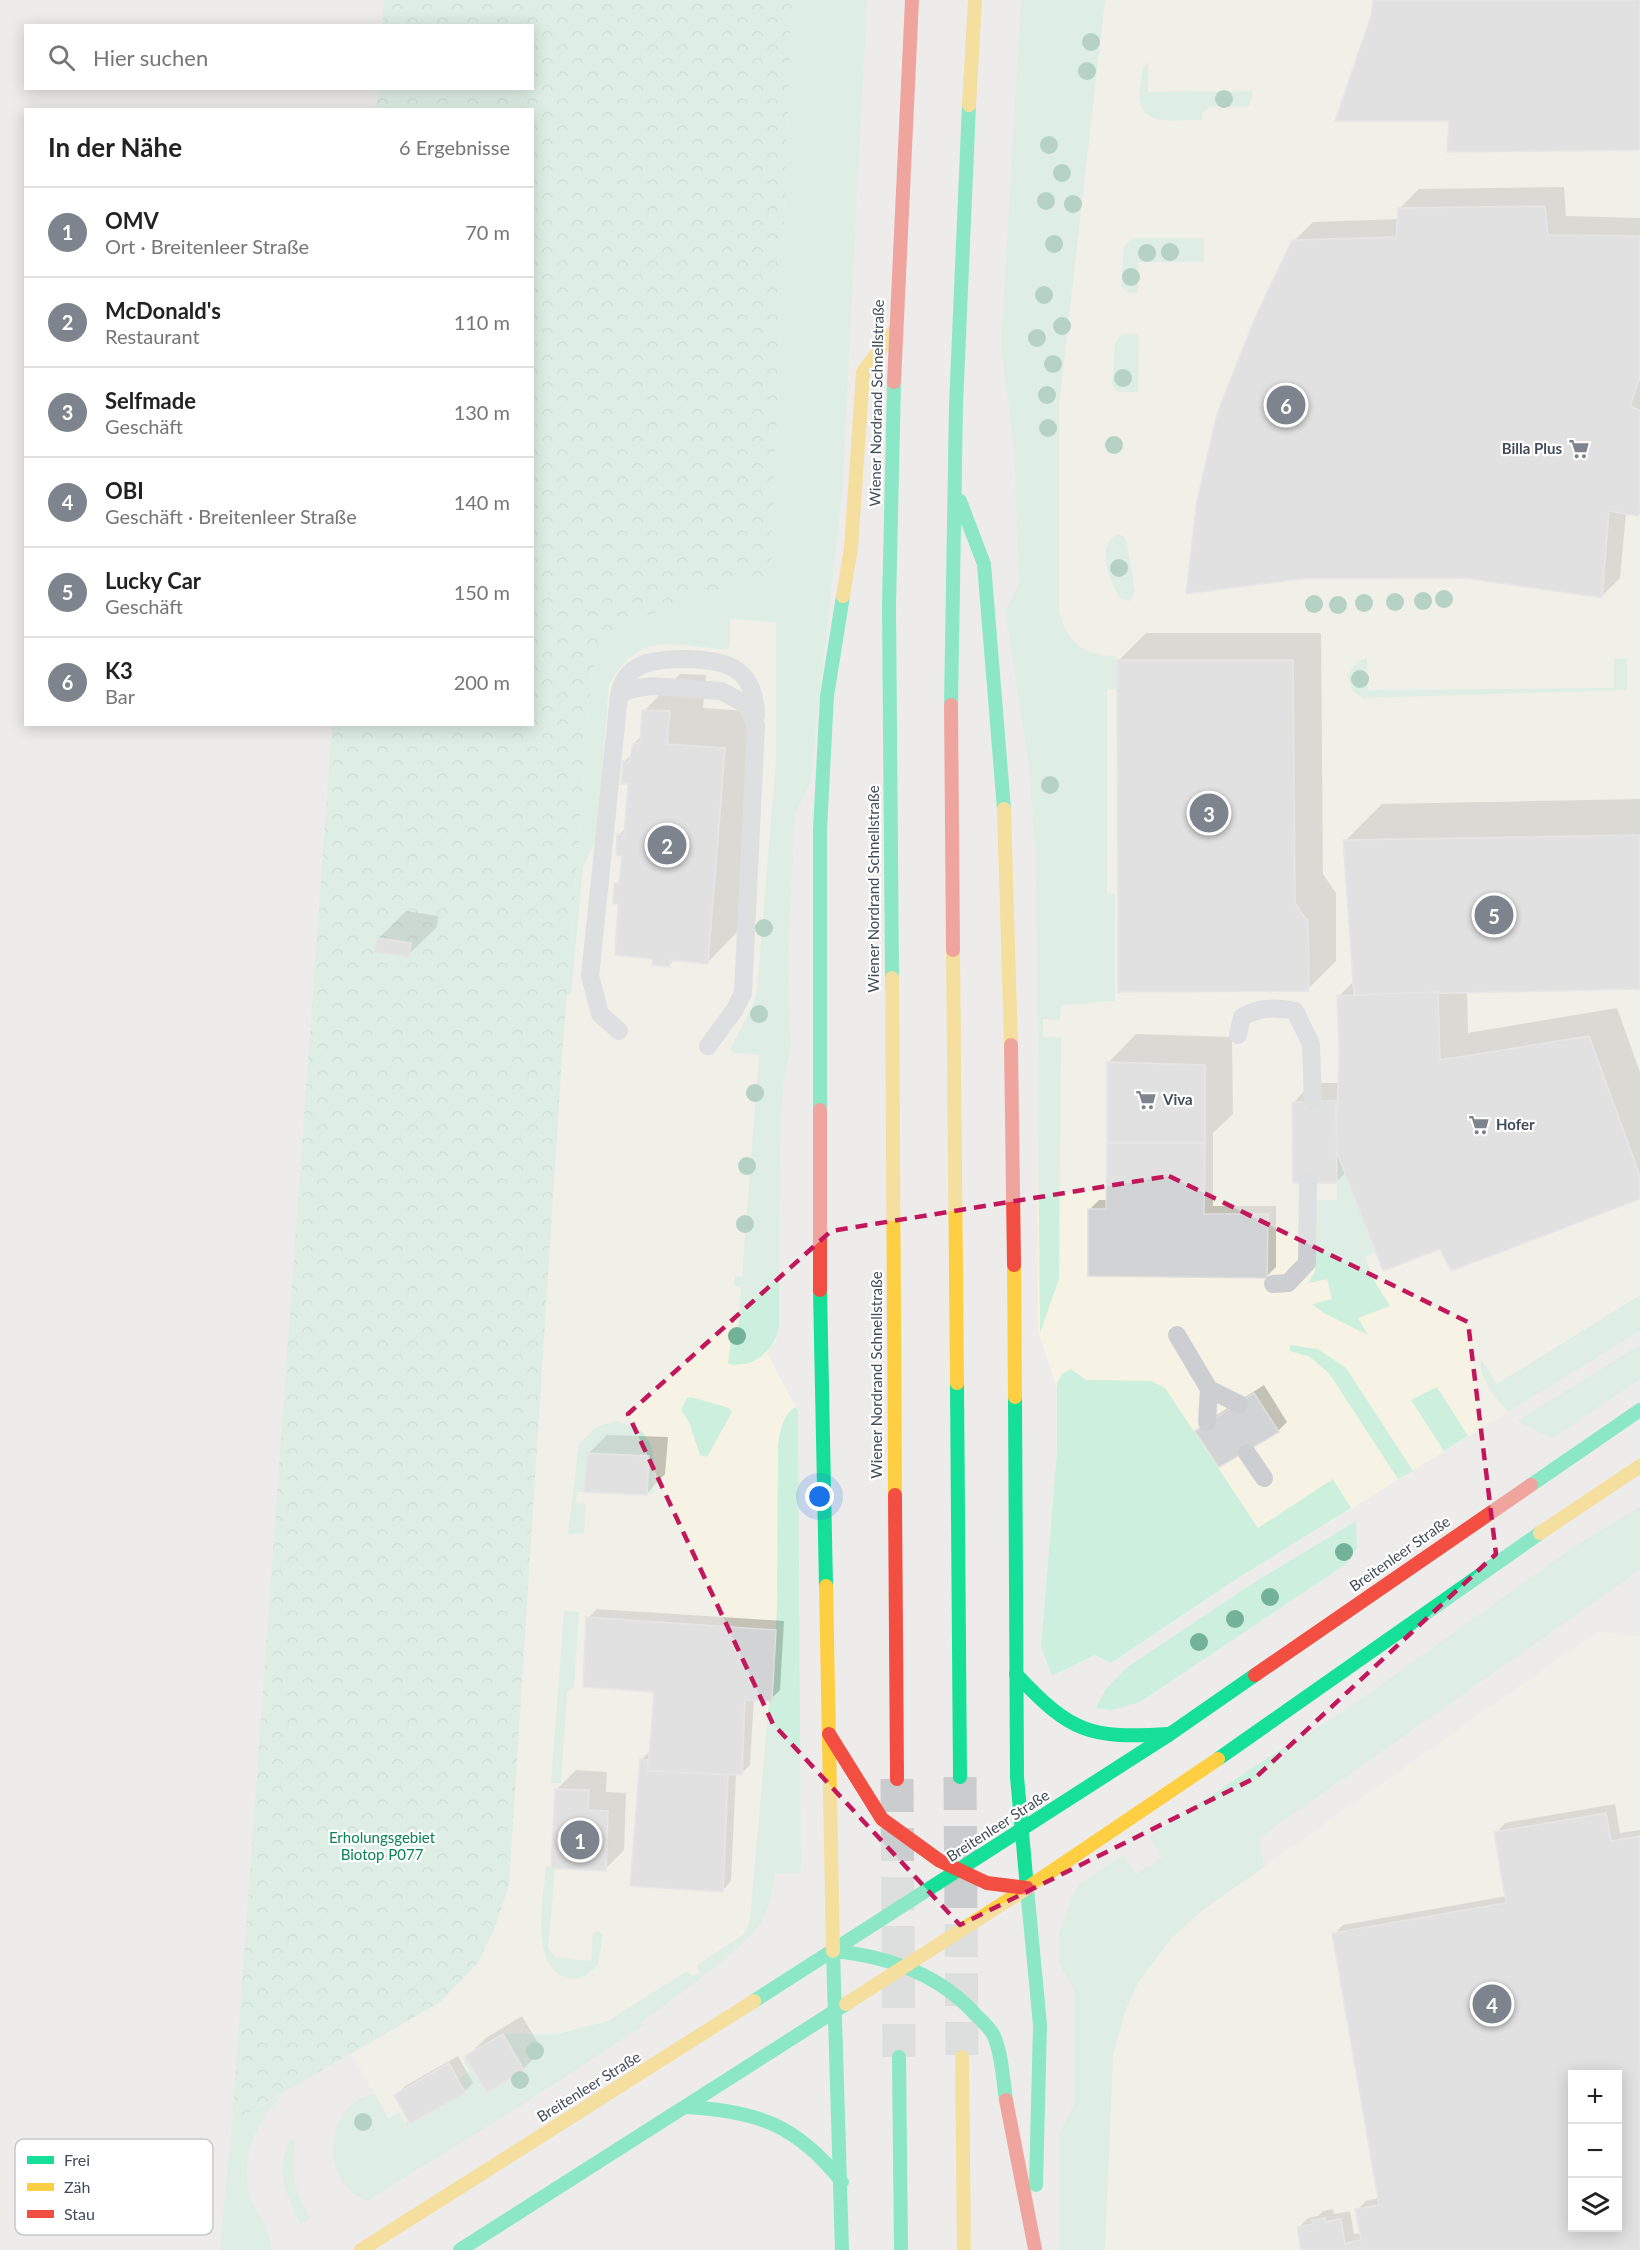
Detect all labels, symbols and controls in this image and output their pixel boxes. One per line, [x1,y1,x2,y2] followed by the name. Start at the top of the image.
[24,24,534,90] search box
[45,41,78,74] icon: search
[93,44,208,71] text: Hier suchen
[48,131,182,163] text: In der Nähe
[399,135,510,159] text: 6 Ergebnisse
[105,207,159,234] text: OMV
[62,220,73,244] text: 1
[465,220,510,244] text: 70 m
[105,234,309,258] text: Ort · Breitenleer Straße
[105,297,221,324] text: McDonald's
[865,299,887,507] street label: Wiener Nordrand Schnellstraße
[62,310,73,334] text: 2
[454,310,510,334] text: 110 m
[105,324,200,348] text: Restaurant
[1266,382,1306,428] pin: 6
[105,387,196,414] text: Selfmade
[62,400,73,424] text: 3
[454,400,510,424] text: 130 m
[105,414,183,438] text: Geschäft
[1567,437,1591,461] supermarket icon: Billa Plus
[1502,439,1562,457] place label: Billa Plus
[105,477,144,504] text: OBI
[62,490,73,514] text: 4
[454,490,510,514] text: 140 m
[105,504,357,528] text: Geschäft · Breitenleer Straße
[105,567,201,594] text: Lucky Car
[62,580,73,604] text: 5
[454,580,510,604] text: 150 m
[105,594,183,618] text: Geschäft
[105,657,133,684] text: K3
[62,670,73,694] text: 6
[454,670,510,694] text: 200 m
[105,684,135,708] text: Bar
[864,785,882,993] street label: Wiener Nordrand Schnellstraße
[1190,790,1228,836] pin: 3
[648,822,686,868] pin: 2
[1474,892,1514,938] pin: 5
[1134,1088,1158,1112] supermarket icon: Viva
[1162,1090,1193,1108] place label: Viva
[1467,1113,1491,1137] supermarket icon: Hofer
[1496,1115,1535,1133] place label: Hofer
[867,1271,885,1479] street label: Wiener Nordrand Schnellstraße
[805,1482,834,1511] your location
[1346,1512,1453,1595] street label: Breitenleer Straße
[943,1785,1052,1865] street label: Breitenleer Straße
[560,1818,600,1862] pin: 1
[329,1828,436,1863] park label: Erholungsgebiet Biotop P077
[1472,1982,1512,2026] pin: 4
[533,2047,644,2125] street label: Breitenleer Straße
[1568,2070,1622,2232] map controls
[1568,2070,1622,2124] button: +
[1568,2124,1622,2178] button: −
[15,2139,213,2235] legend
[64,2150,90,2169] text: Frei
[64,2177,90,2196] text: Zäh
[1568,2178,1622,2232] button: layers
[64,2204,95,2223] text: Stau

